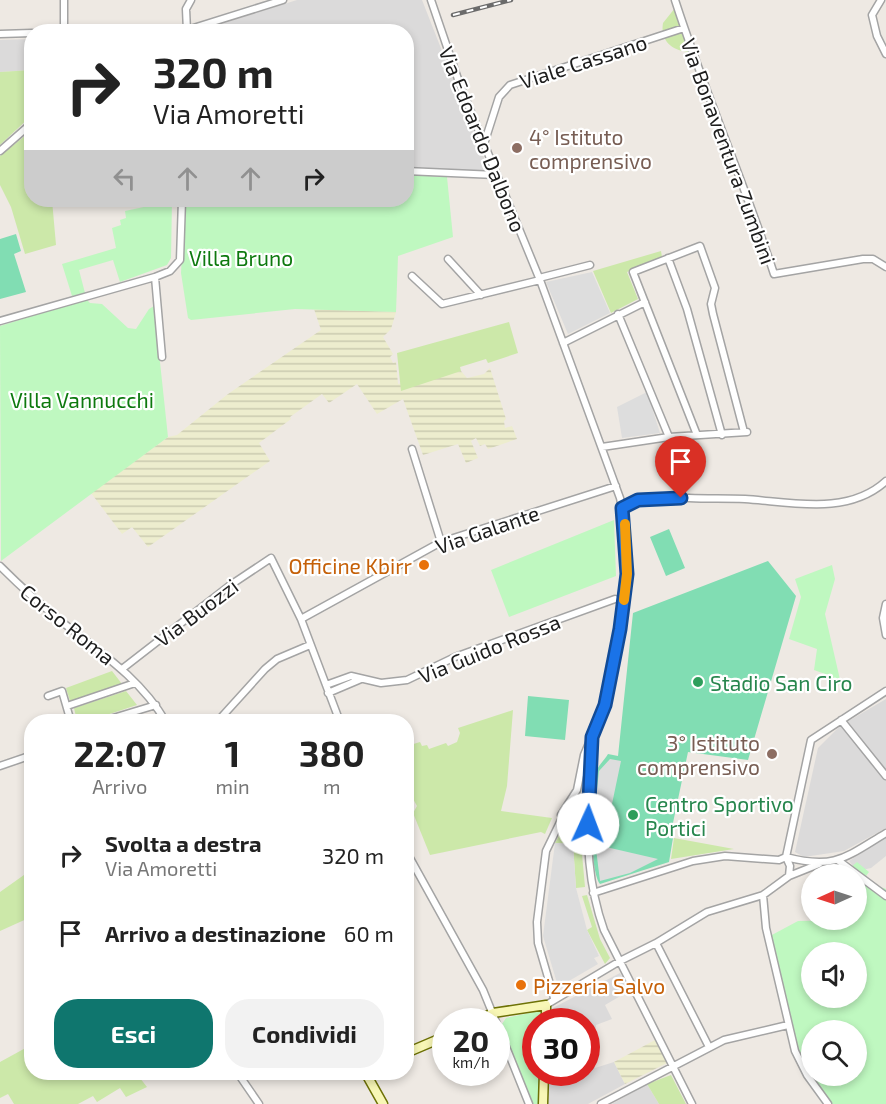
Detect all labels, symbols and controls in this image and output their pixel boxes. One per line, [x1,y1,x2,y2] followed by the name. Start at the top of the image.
[516,29,650,93] street label: Viale Cassano
[676,35,782,267] street label: Via Bonaventura Zumbini
[434,42,532,236] street label: Via Edoardo Dalbono
[153,46,274,96] text: 320 m
[54,48,132,126] icon: right
[153,97,304,129] text: Via Amoretti
[529,124,652,173] place label: 4° Istituto comprensivo
[510,141,524,155] marker: 4° Istituto comprensivo
[108,162,141,195] icon: left
[171,162,204,195] icon: ahead
[234,162,267,195] icon: ahead
[297,162,330,195] icon: right
[189,245,293,270] park label: Villa Bruno
[10,387,154,412] park label: Villa Vannucchi
[655,436,706,498] pin
[664,445,697,478] icon: arrive
[432,500,542,558] street label: Via Galante
[288,553,413,578] place label: Officine Kbirr
[417,558,431,572] marker: Officine Kbirr
[149,573,243,651] street label: Via Buozzi
[16,578,120,670] street label: Corso Roma
[414,608,564,688] street label: Via Guido Rossa
[710,670,852,695] place label: Stadio San Ciro
[691,675,705,689] marker: Stadio San Ciro
[637,730,760,779] place label: 3° Istituto comprensivo
[73,731,166,774] text: 22:07
[225,731,240,774] text: 1
[299,731,365,774] text: 380
[765,747,779,761] marker: 3° Istituto comprensivo
[92,774,147,798] text: Arrivo
[216,774,250,798] text: min
[323,774,341,798] text: m
[645,791,794,840] place label: Centro Sportivo Portici
[556,792,620,856] position arrow
[626,808,640,822] marker: Centro Sportivo Portici
[105,830,262,856] text: Svolta a destra
[54,839,87,872] icon: right
[322,842,384,868] text: 320 m
[105,856,217,880] text: Via Amoretti
[801,864,867,930] north arrow
[801,864,867,1086] map controls
[54,917,87,950] icon: arrive
[105,920,326,946] text: Arrivo a destinazione
[344,920,394,946] text: 60 m
[801,942,867,1008] button: sound
[533,973,665,998] place label: Pizzeria Salvo
[514,978,528,992] marker: Pizzeria Salvo
[54,999,213,1068] button: Esci
[225,999,384,1068] button: Condividi
[522,1008,600,1086] speed limit sign: 30
[801,1020,867,1086] button: search
[453,1022,489,1058] text: 20
[452,1053,490,1071] text: km/h

